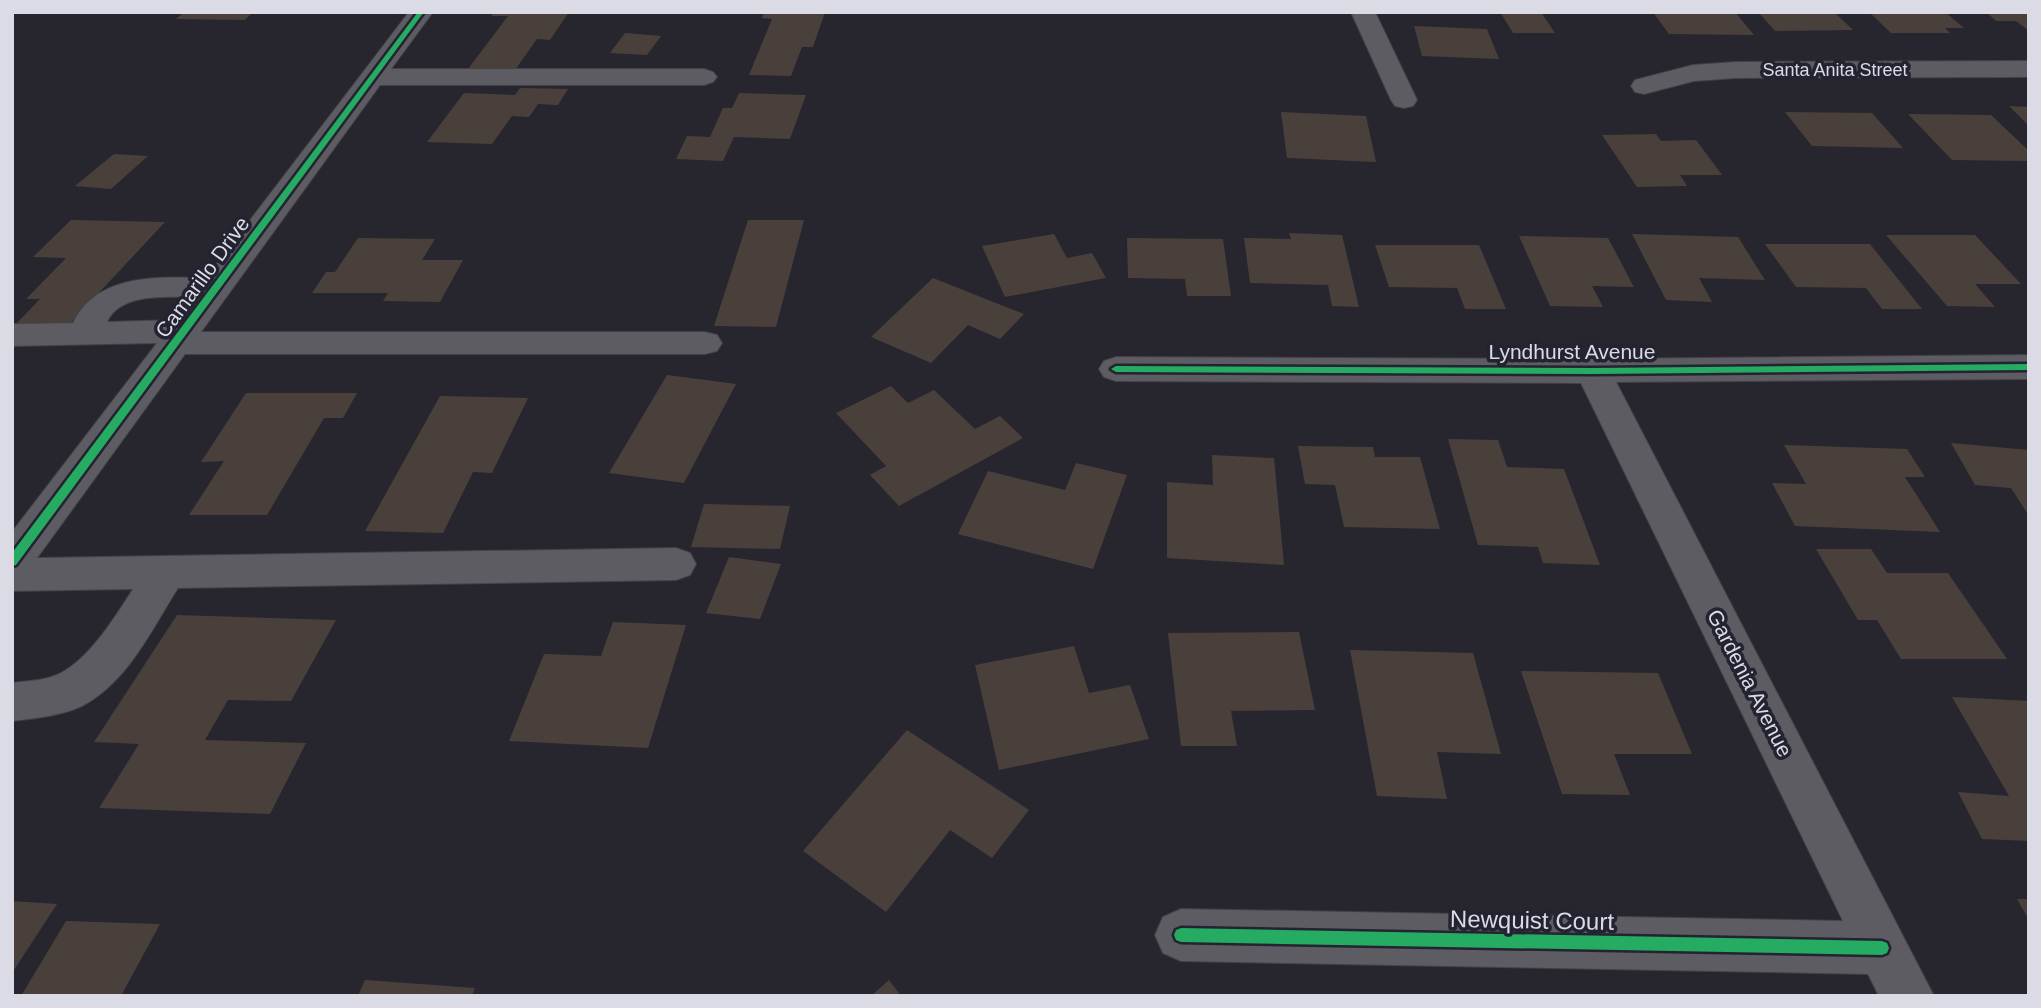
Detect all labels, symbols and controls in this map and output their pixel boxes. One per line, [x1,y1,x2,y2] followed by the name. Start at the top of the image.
[1762,60,1908,80] street label: Santa Anita Street
[151,212,253,342] street label: Camarillo Drive
[1489,340,1655,363] street label: Lyndhurst Avenue
[1703,606,1797,760] street label: Gardenia Avenue
[1450,905,1615,935] street label: Newquist Court

